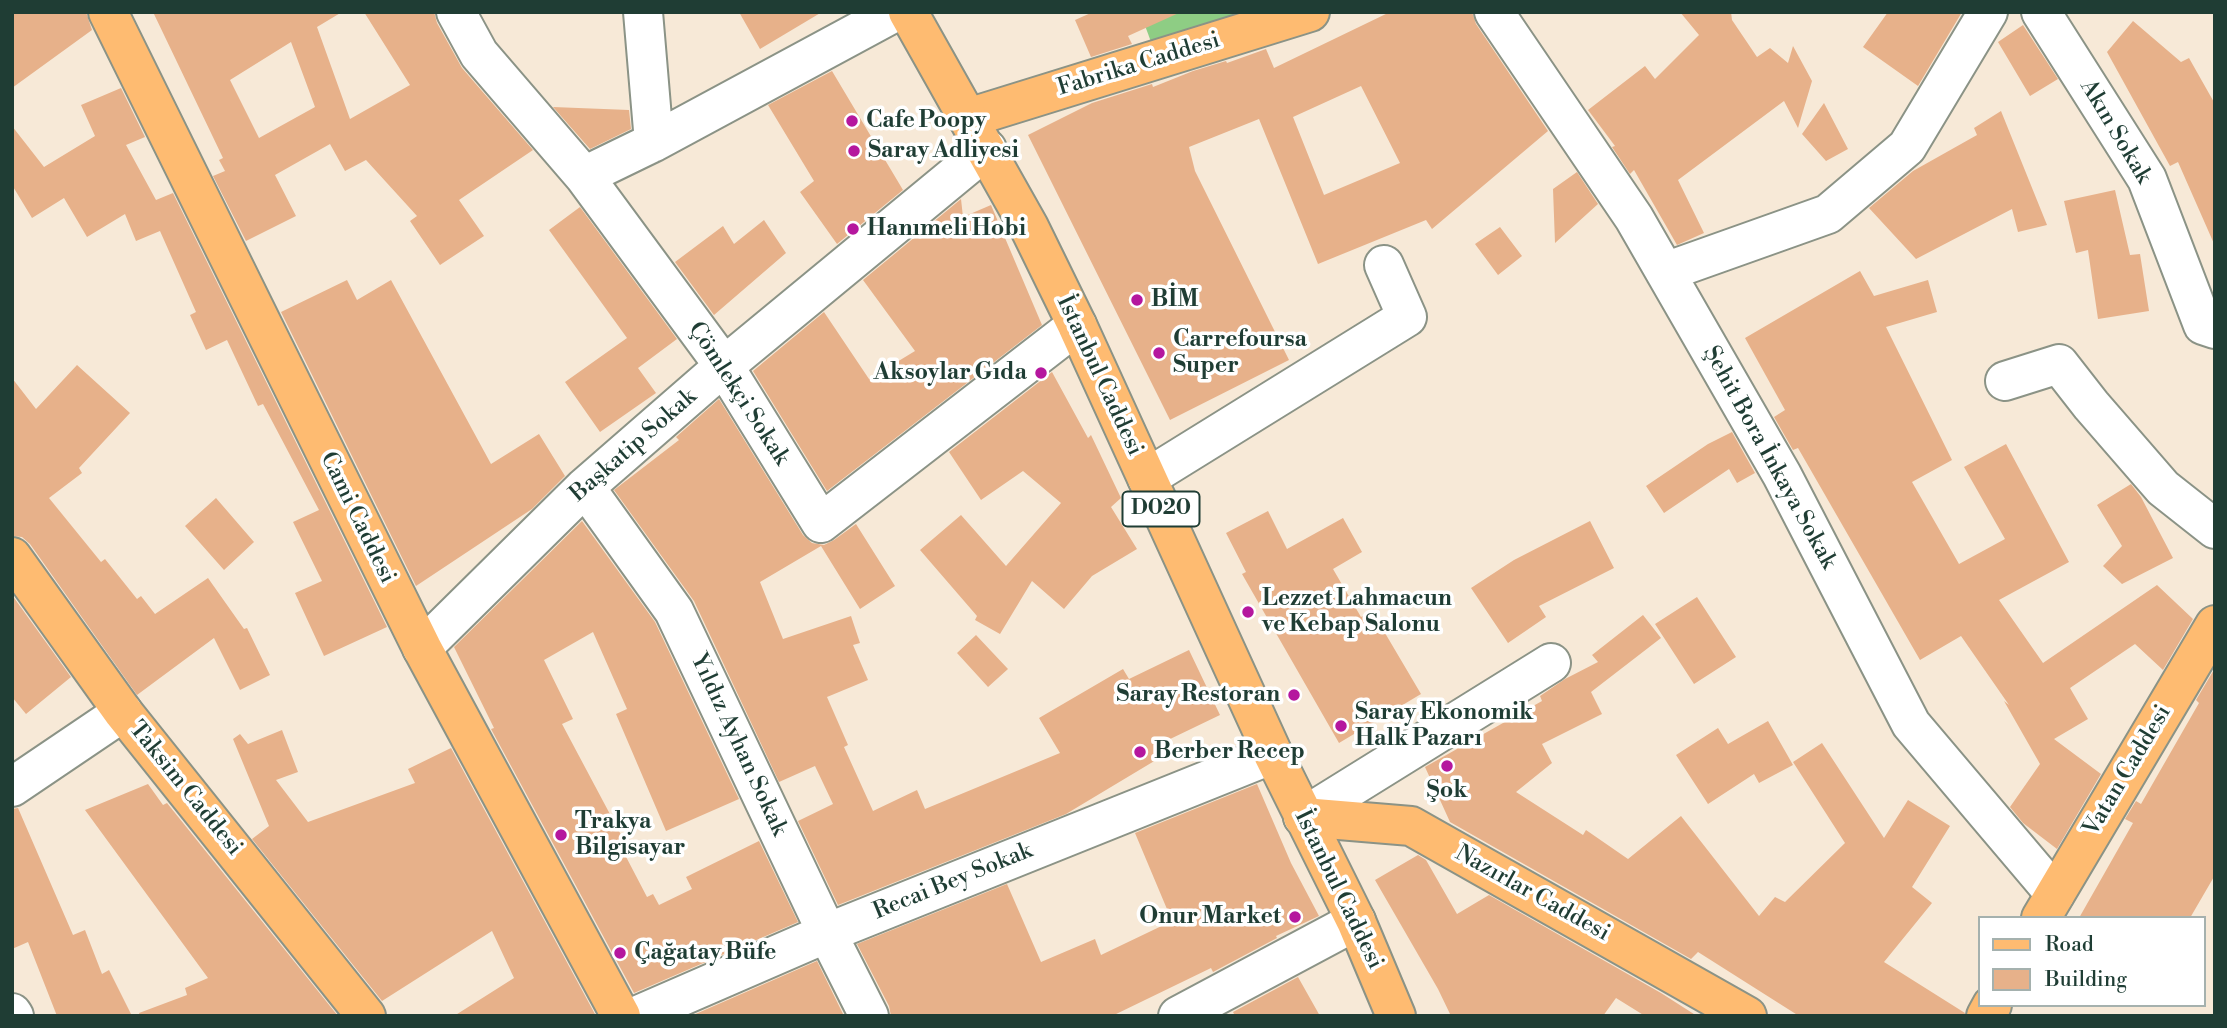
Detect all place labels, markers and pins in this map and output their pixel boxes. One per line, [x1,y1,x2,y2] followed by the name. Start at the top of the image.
[866,107,986,135] place label: Cafe Poopy
[844,113,860,129] marker: Cafe Poopy
[868,137,1019,165] place label: Saray Adliyesi
[846,143,862,159] marker: Saray Adliyesi
[867,215,1026,243] place label: Hanımeli Hobi
[845,221,861,237] marker: Hanımeli Hobi
[1151,286,1198,314] place label: BİM
[1129,292,1145,308] marker: BİM
[1173,326,1307,380] place label: Carrefoursa Super
[1151,345,1167,361] marker: Carrefoursa Super
[874,359,1027,387] place label: Aksoylar Gıda
[1033,365,1049,381] marker: Aksoylar Gıda
[1262,585,1452,639] place label: Lezzet Lahmacun ve Kebap Salonu
[1240,604,1256,620] marker: Lezzet Lahmacun ve Kebap Salonu
[1116,681,1280,709] place label: Saray Restoran
[1286,687,1302,703] marker: Saray Restoran
[1355,699,1533,753] place label: Saray Ekonomik Halk Pazarı
[1333,718,1349,734] marker: Saray Ekonomik Halk Pazarı
[1154,738,1305,766] place label: Berber Recep
[1132,744,1148,760] marker: Berber Recep
[1439,758,1455,774] marker: Şok
[1427,777,1467,805] place label: Şok
[575,808,685,862] place label: Trakya Bilgisayar
[553,827,569,843] marker: Trakya Bilgisayar
[1139,903,1281,931] place label: Onur Market
[1287,909,1303,925] marker: Onur Market
[634,939,776,967] place label: Çağatay Büfe
[612,945,628,961] marker: Çağatay Büfe

